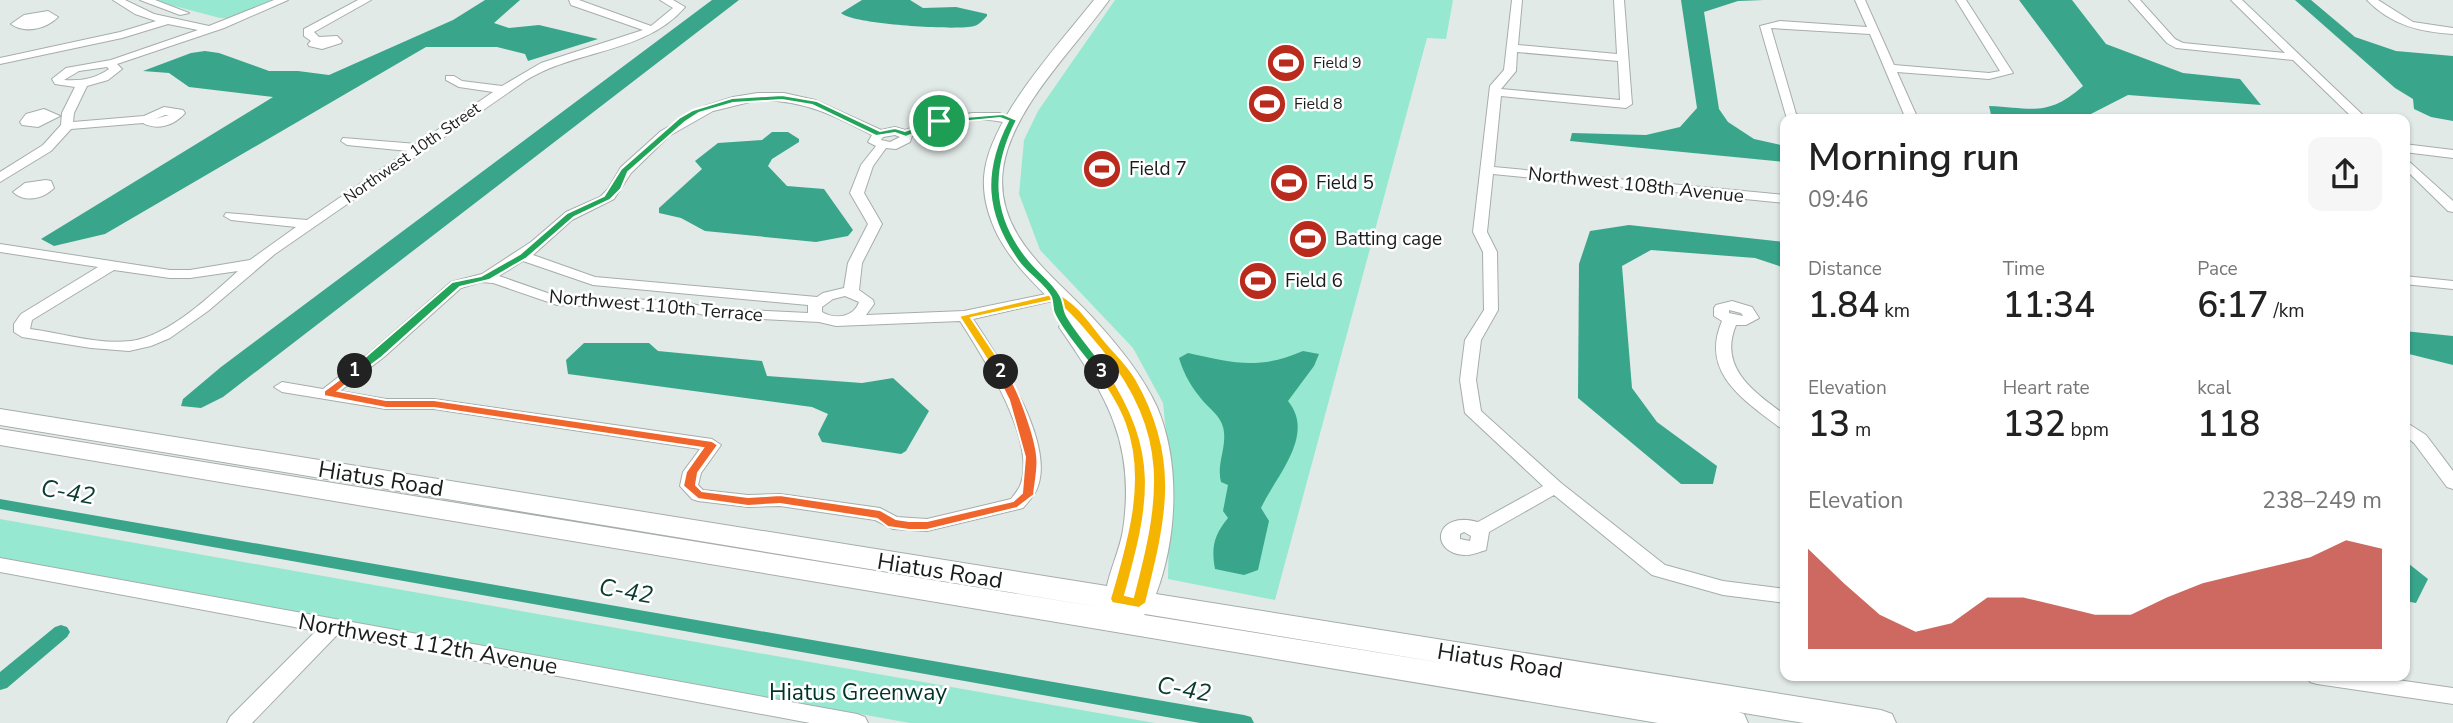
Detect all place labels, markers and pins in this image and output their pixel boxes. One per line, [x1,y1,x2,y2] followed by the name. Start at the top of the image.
[1265,42,1307,84] sports icon: Field 9
[1313,52,1362,74] place label: Field 9
[1246,83,1288,125] sports icon: Field 8
[909,91,969,151] pin
[1294,93,1343,115] place label: Field 8
[1081,148,1123,190] sports icon: Field 7
[1129,156,1187,182] place label: Field 7
[1268,162,1310,204] sports icon: Field 5
[1316,170,1374,196] place label: Field 5
[1287,218,1329,260] sports icon: Batting cage
[1335,226,1442,252] place label: Batting cage
[1237,260,1279,302] sports icon: Field 6
[1285,268,1343,294] place label: Field 6
[338,354,372,388] pin: 1
[984,354,1018,390] pin: 2
[1084,354,1120,390] pin: 3

